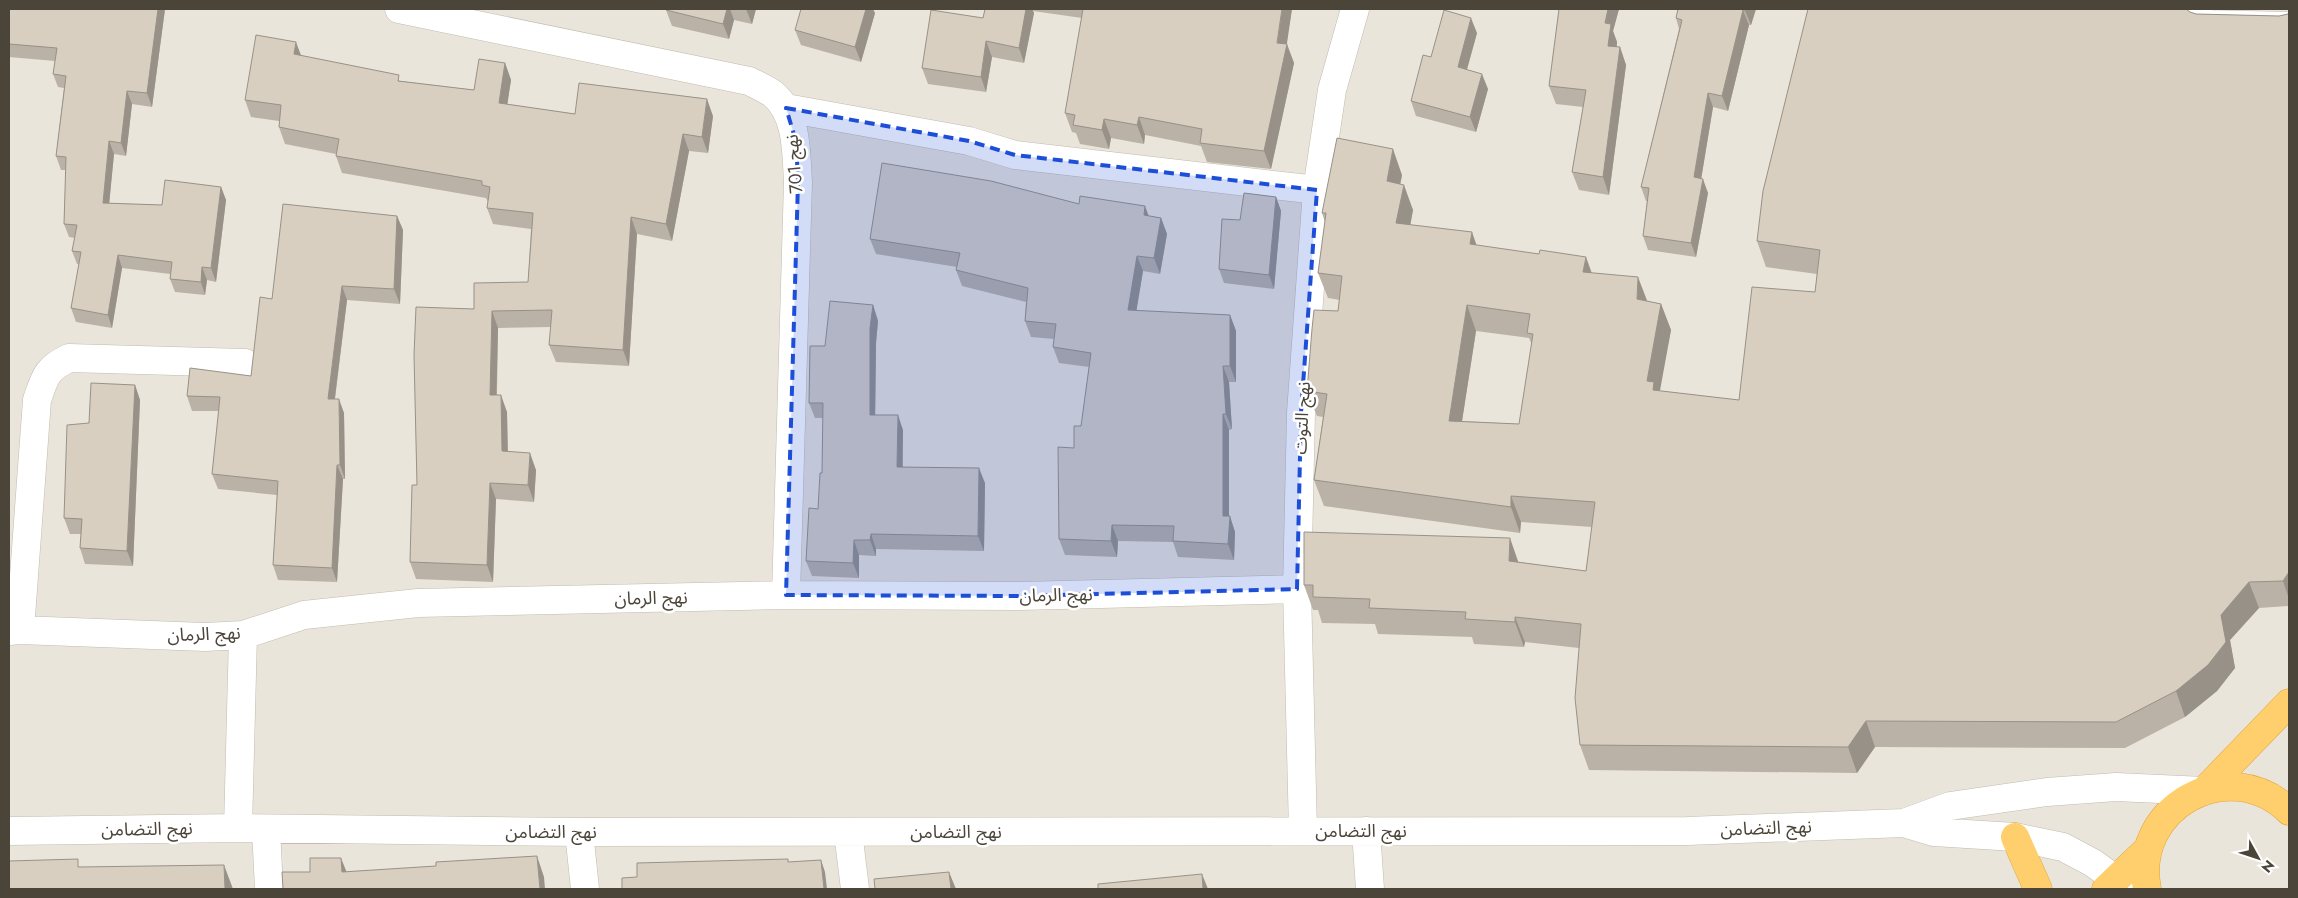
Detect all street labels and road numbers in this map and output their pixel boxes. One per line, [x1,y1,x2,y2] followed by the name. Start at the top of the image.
[778,133,810,195] street label: نهج 701
[1287,381,1317,455] street label: نهج التوت
[1019,581,1093,609] street label: نهج الرمان
[614,584,688,612] street label: نهج الرمان
[167,620,241,648] street label: نهج الرمان
[1720,813,1812,843] street label: نهج التضامن
[101,815,193,843] street label: نهج التضامن
[1315,818,1407,844] street label: نهج التضامن
[505,819,597,845] street label: نهج التضامن
[910,819,1002,845] street label: نهج التضامن

